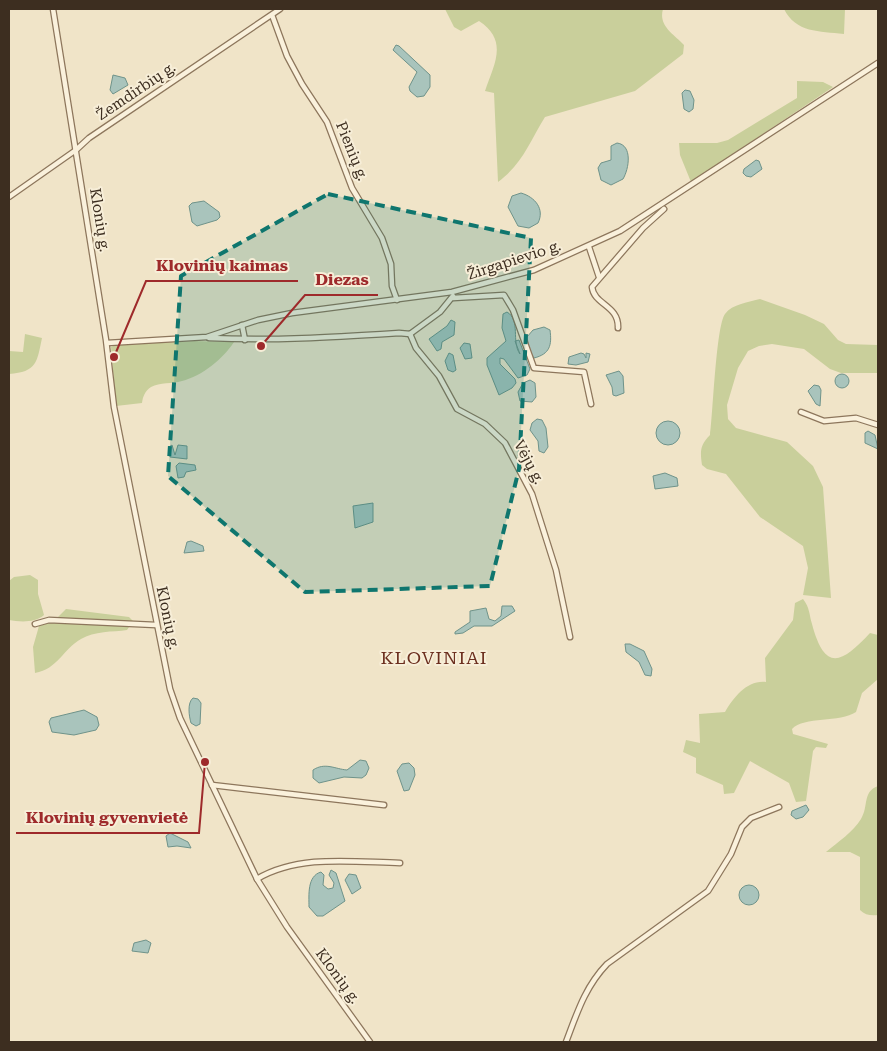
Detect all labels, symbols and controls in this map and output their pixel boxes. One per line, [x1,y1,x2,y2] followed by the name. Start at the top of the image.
[93,58,179,124] street label: Žemdirbių g.
[332,119,372,183] street label: Pienių g.
[86,187,114,253] street label: Klonių g.
[465,236,563,284] street label: Žirgapievio g.
[146,250,298,281] callout: Klovinių kaimas
[156,256,288,275] text: Klovinių kaimas
[305,264,378,295] callout: Diezas
[315,270,369,289] text: Diezas
[510,437,548,487] street label: Vėjų g.
[153,585,183,651] street label: Klonių g.
[381,647,488,668] district label: KLOVINIAI
[16,802,199,833] callout: Klovinių gyvenvietė
[26,808,188,827] text: Klovinių gyvenvietė
[312,945,364,1007] street label: Klonių g.

